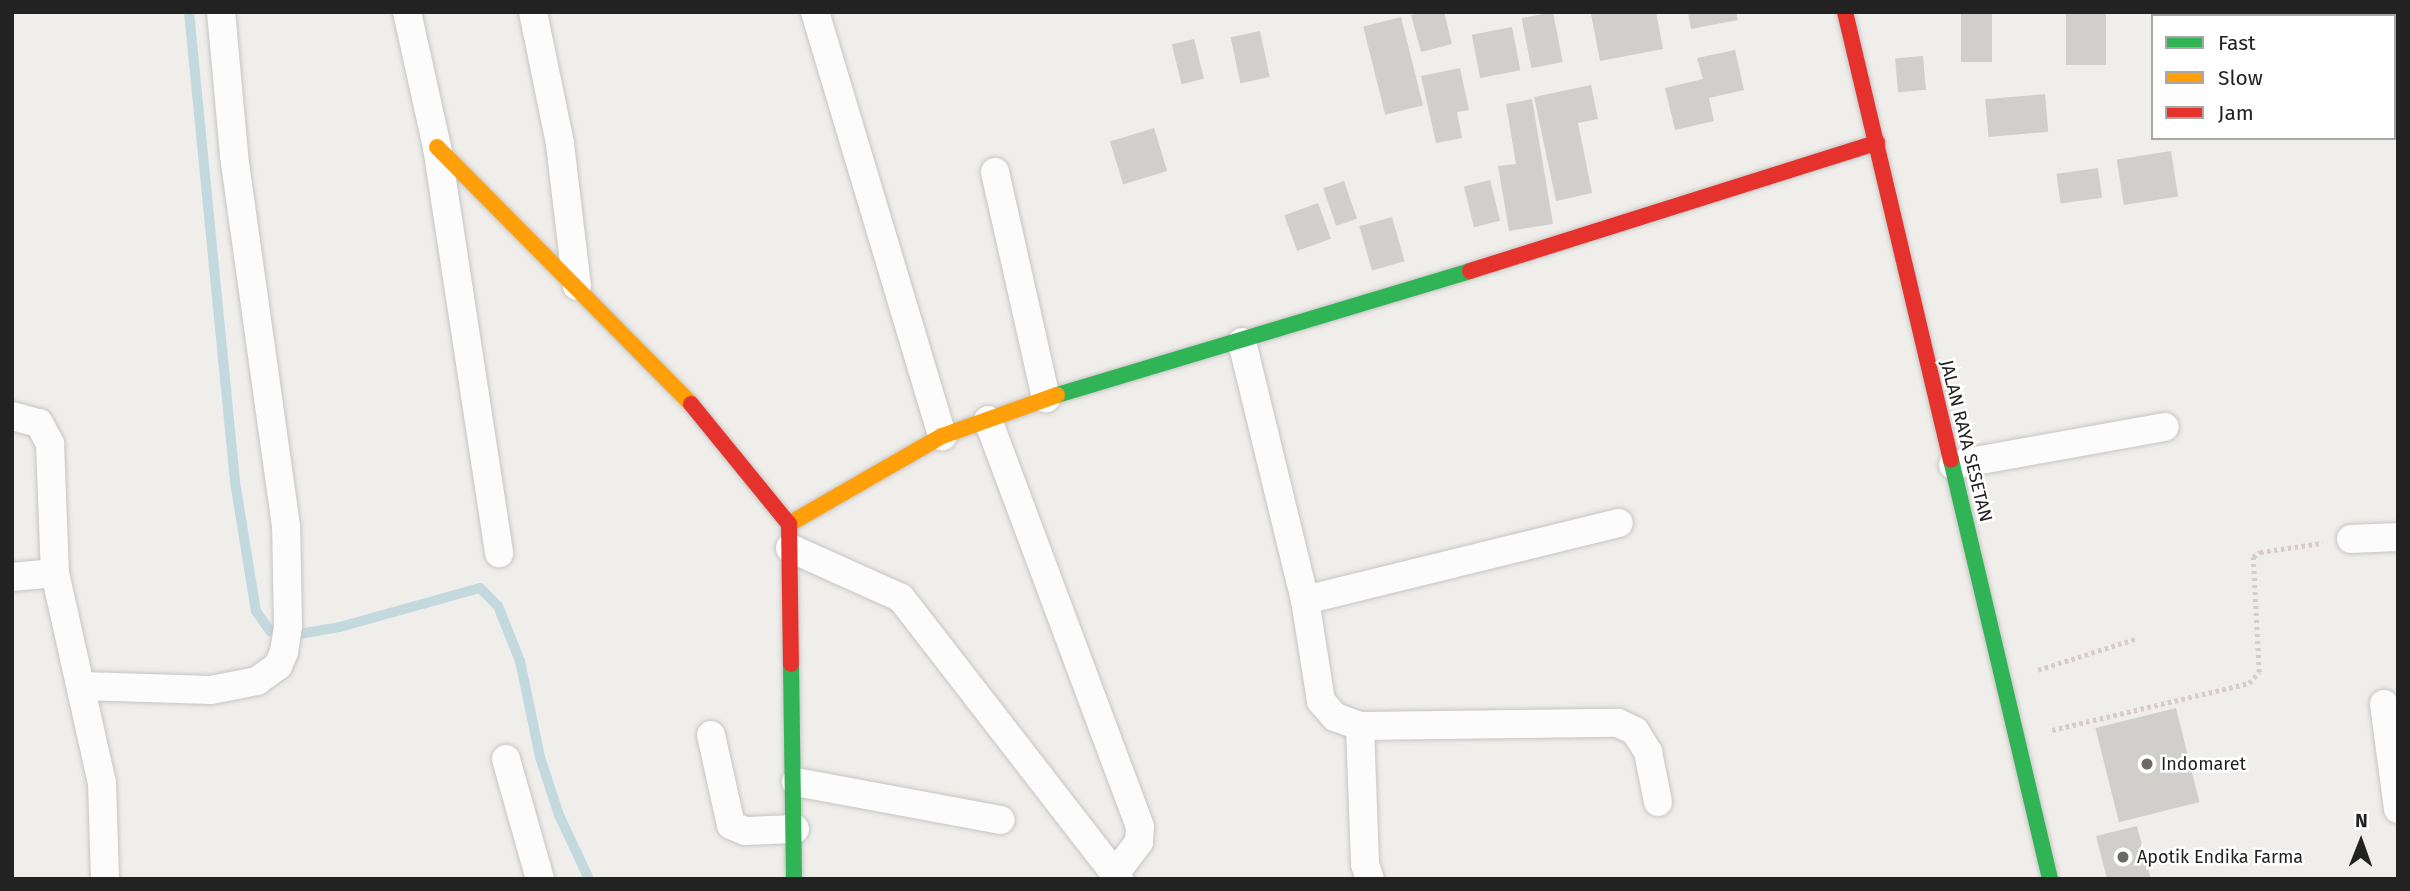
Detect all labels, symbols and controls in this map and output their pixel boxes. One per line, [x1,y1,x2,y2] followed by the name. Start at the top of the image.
[2151,14,2396,140] legend
[2218,30,2256,56] text: Fast
[2218,65,2263,91] text: Slow
[2218,100,2254,126] text: Jam
[1935,358,1997,524] street label: JALAN RAYA SESETAN
[2161,753,2246,775] place label: Indomaret
[2139,756,2155,772] marker: Indomaret
[2326,807,2396,877] north arrow
[2355,809,2368,832] text: N
[2137,846,2303,868] place label: Apotik Endika Farma
[2115,849,2131,865] marker: Apotik Endika Farma

